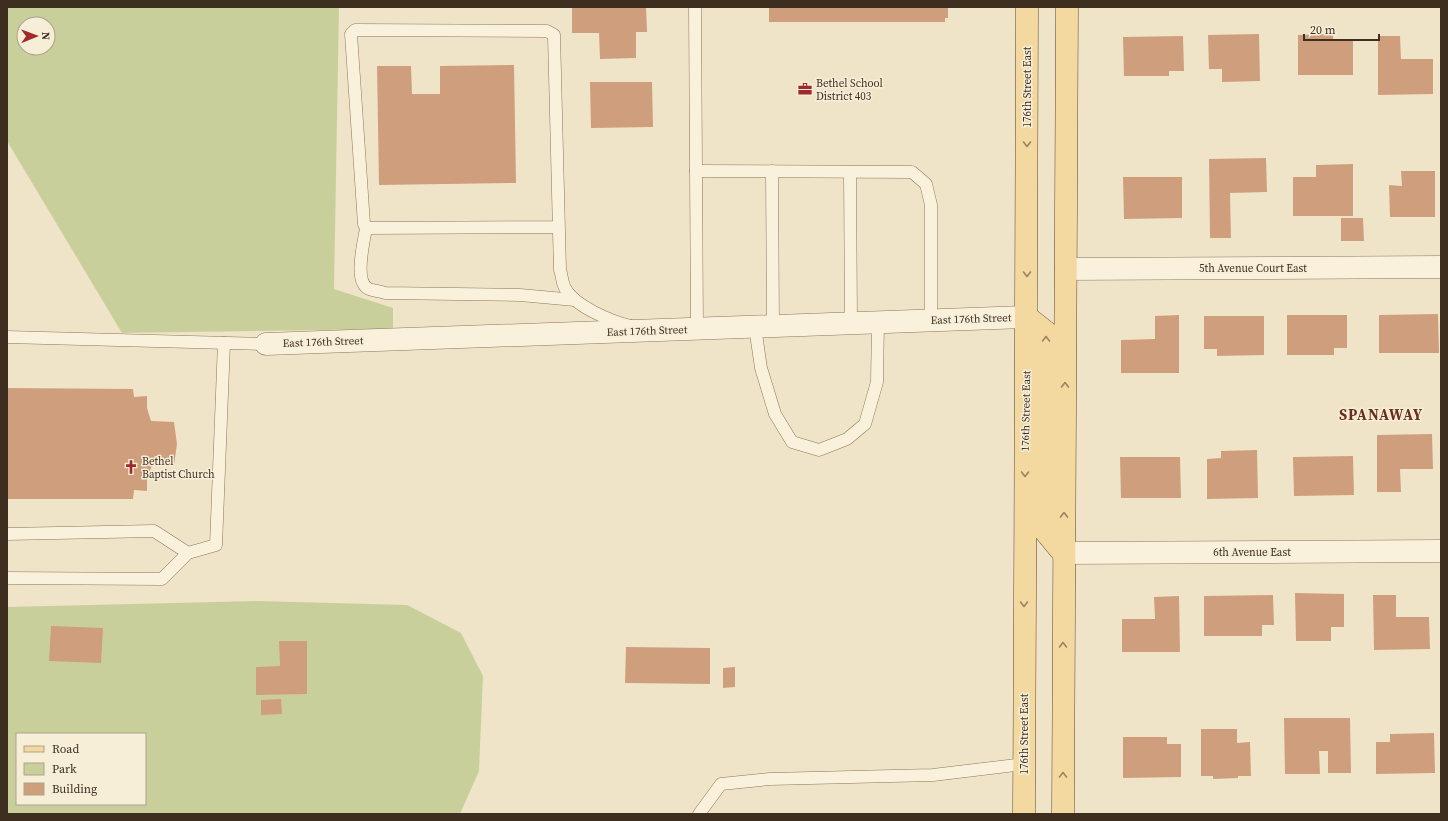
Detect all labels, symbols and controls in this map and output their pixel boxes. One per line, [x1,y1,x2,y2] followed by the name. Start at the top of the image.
[16,16,56,56] north arrow
[1304,16,1379,42] scale bar
[1310,22,1336,38] text: 20 m
[38,32,53,40] text: N
[1020,46,1035,127] street label: 176th Street East
[816,76,883,104] place label: Bethel School District 403
[797,81,813,97] office icon: Bethel School District 403
[1023,141,1031,147] one-way arrow
[1199,261,1307,276] street label: 5th Avenue Court East
[1023,271,1031,277] one-way arrow
[930,310,1012,328] street label: East 176th Street
[606,322,688,340] street label: East 176th Street
[282,333,364,351] street label: East 176th Street
[1042,336,1050,342] one-way arrow
[1018,370,1034,452] street label: 176th Street East
[1061,382,1069,388] one-way arrow
[1339,404,1423,425] district label: SPANAWAY
[142,454,215,482] place label: Bethel Baptist Church
[123,459,139,475] church icon: Bethel Baptist Church
[1021,471,1029,477] one-way arrow
[1060,512,1068,518] one-way arrow
[1213,545,1291,560] street label: 6th Avenue East
[1020,601,1028,607] one-way arrow
[1059,642,1067,648] one-way arrow
[1017,693,1032,774] street label: 176th Street East
[16,733,146,805] legend
[52,741,79,757] text: Road
[52,761,77,777] text: Park
[1059,772,1067,778] one-way arrow
[52,781,97,797] text: Building

